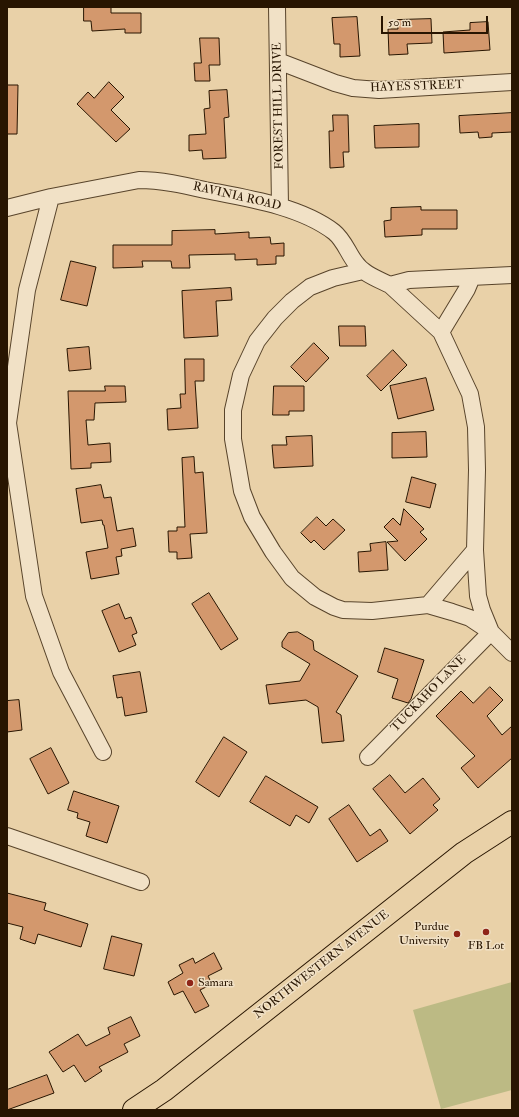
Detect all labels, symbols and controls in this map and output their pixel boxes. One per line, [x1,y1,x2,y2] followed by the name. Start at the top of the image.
[383,8,490,34] scale bar
[388,15,411,30] text: 50 m
[271,42,287,170] street label: FOREST HILL DRIVE
[370,78,464,96] street label: HAYES STREET
[192,180,282,214] street label: RAVINIA ROAD
[389,652,469,736] street label: TUCKAHO LANE
[251,908,393,1022] street label: NORTHWESTERN AVENUE
[399,920,449,948] place label: Purdue University
[481,927,491,937] marker: FB Lot
[452,929,462,939] marker: Purdue University
[468,939,504,953] place label: FB Lot
[198,976,233,990] place label: Samara
[185,978,195,988] marker: Samara

